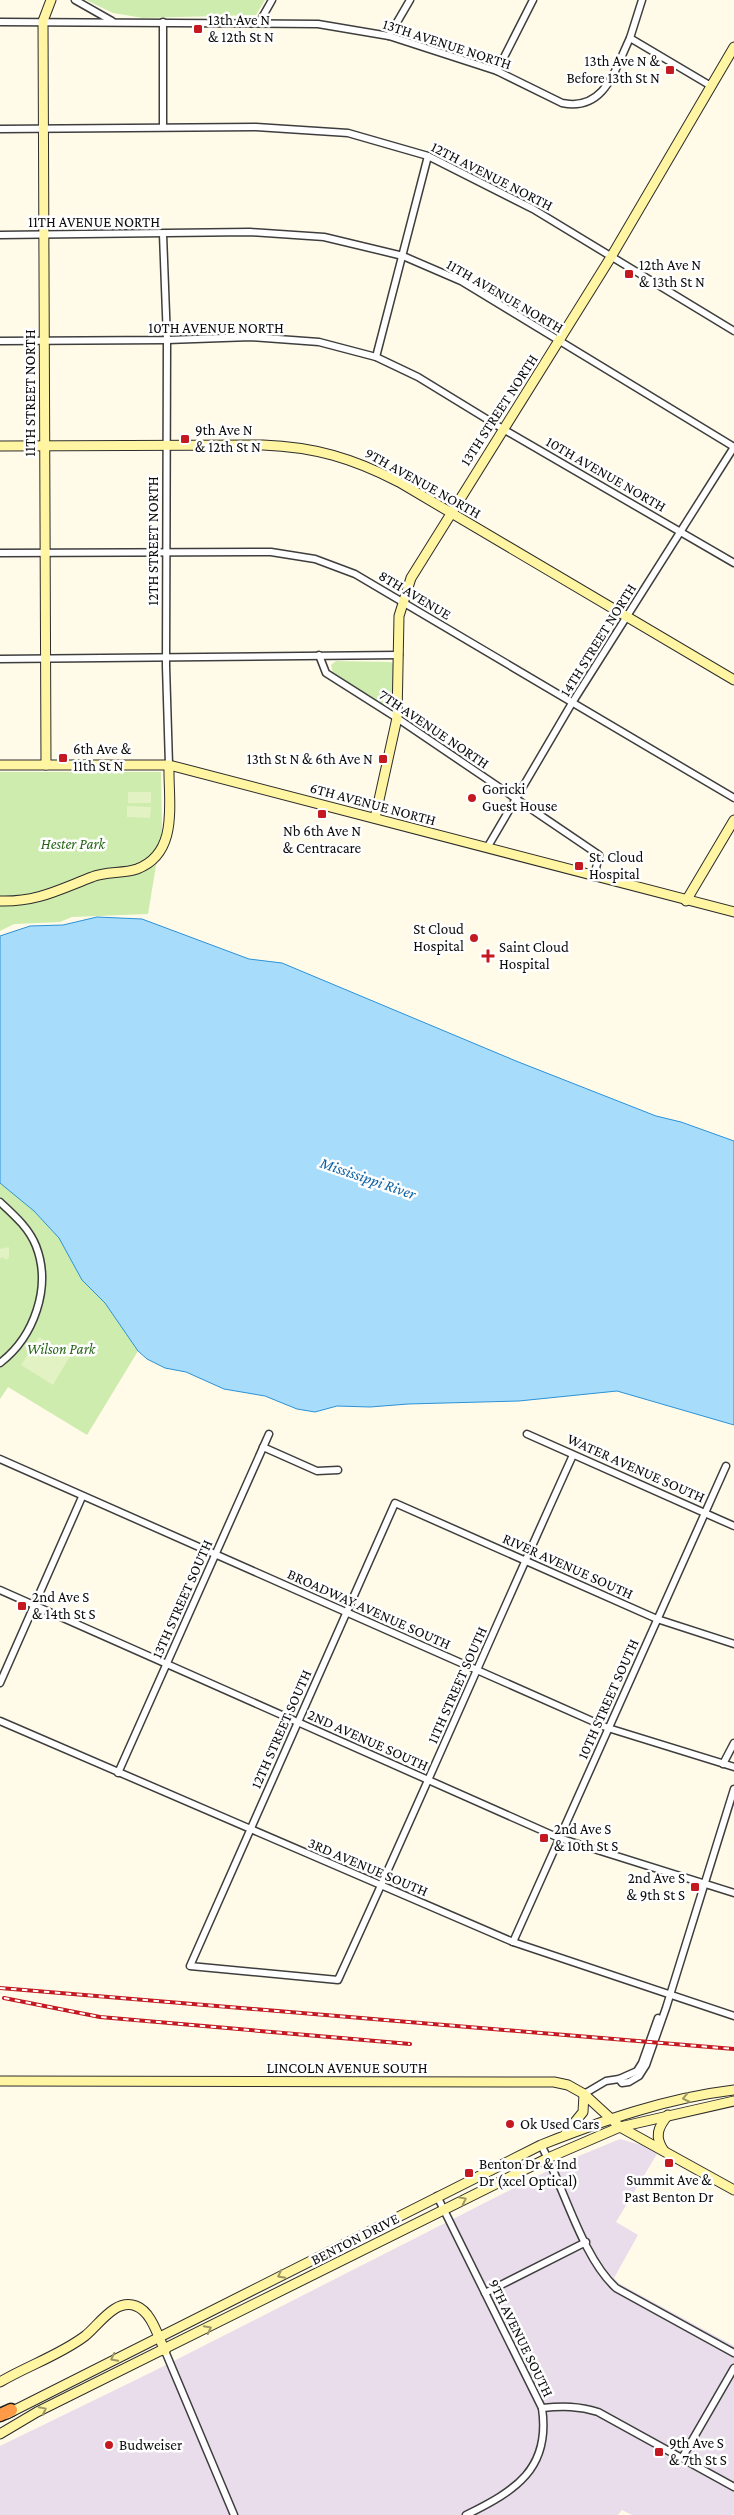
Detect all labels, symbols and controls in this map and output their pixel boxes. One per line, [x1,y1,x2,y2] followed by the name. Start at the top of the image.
[208,12,274,45] place label: 13th Ave N & 12th St N
[381,16,513,72] street label: 13TH AVENUE NORTH
[192,23,204,35] marker: 13th Ave N & 12th St N
[566,53,661,86] place label: 13th Ave N & Before 13th St N
[664,64,676,76] marker: 13th Ave N & Before 13th St N
[429,138,556,214] street label: 12TH AVENUE NORTH
[28,214,160,230] street label: 11TH AVENUE NORTH
[444,256,566,336] street label: 11TH AVENUE NORTH
[639,257,705,290] place label: 12th Ave N & 13th St N
[623,268,635,280] marker: 12th Ave N & 13th St N
[148,320,284,336] street label: 10TH AVENUE NORTH
[22,329,38,457] street label: 11TH STREET NORTH
[457,351,541,469] street label: 13TH STREET NORTH
[195,422,261,455] place label: 9th Ave N & 12th St N
[179,433,191,445] marker: 9th Ave N & 12th St N
[543,433,669,515] street label: 10TH AVENUE NORTH
[362,445,484,522] street label: 9TH AVENUE NORTH
[145,476,161,606] street label: 12TH STREET NORTH
[376,567,454,623] street label: 8TH AVENUE
[557,581,639,699] street label: 14TH STREET NORTH
[376,686,492,772] street label: 7TH AVENUE NORTH
[73,741,132,774] place label: 6th Ave & 11th St N
[247,751,373,767] place label: 13th St N & 6th Ave N
[57,752,69,764] marker: 6th Ave & 11th St N
[377,753,389,765] marker: 13th St N & 6th Ave N
[308,779,438,829] street label: 6TH AVENUE NORTH
[482,781,558,814] place label: Goricki Guest House
[466,792,478,804] marker: Goricki Guest House
[316,808,328,820] marker: Nb 6th Ave N & Centracare
[283,823,362,856] place label: Nb 6th Ave N & Centracare
[41,836,107,852] park label: Hester Park
[589,849,643,883] place label: St. Cloud Hospital
[573,860,585,872] marker: St. Cloud Hospital
[413,921,464,955] place label: St Cloud Hospital
[468,932,480,944] marker: St Cloud Hospital
[499,939,569,973] place label: Saint Cloud Hospital
[481,949,495,963] marker: Saint Cloud Hospital
[317,1153,418,1203] water label: Mississippi River
[27,1341,97,1357] park label: Wilson Park
[565,1430,707,1506] street label: WATER AVENUE SOUTH
[500,1530,636,1602] street label: RIVER AVENUE SOUTH
[149,1537,215,1661] street label: 13TH STREET SOUTH
[285,1566,453,1652] street label: BROADWAY AVENUE SOUTH
[32,1589,96,1622] place label: 2nd Ave S & 14th St S
[16,1600,28,1612] marker: 2nd Ave S & 14th St S
[424,1624,490,1746] street label: 11TH STREET SOUTH
[574,1636,642,1761] street label: 10TH STREET SOUTH
[248,1667,314,1791] street label: 12TH STREET SOUTH
[305,1706,431,1774] street label: 2ND AVENUE SOUTH
[554,1821,618,1854] place label: 2nd Ave S & 10th St S
[538,1832,550,1844] marker: 2nd Ave S & 10th St S
[306,1835,430,1900] street label: 3RD AVENUE SOUTH
[626,1870,685,1903] place label: 2nd Ave S & 9th St S
[689,1881,701,1893] marker: 2nd Ave S & 9th St S
[266,2060,428,2076] street label: LINCOLN AVENUE SOUTH
[682,2092,690,2103] one-way arrow
[520,2116,600,2132] place label: Ok Used Cars
[504,2118,516,2130] marker: Ok Used Cars
[479,2156,578,2190] place label: Benton Dr & Ind Dr (xcel Optical)
[663,2157,675,2169] marker: Summit Ave & Past Benton Dr
[463,2167,475,2179] marker: Benton Dr & Ind Dr (xcel Optical)
[624,2172,714,2205] place label: Summit Ave & Past Benton Dr
[458,2196,467,2206] one-way arrow
[308,2210,402,2268] street label: BENTON DRIVE
[277,2268,286,2279] one-way arrow
[486,2277,556,2400] street label: 9TH AVENUE SOUTH
[203,2325,212,2335] one-way arrow
[110,2352,119,2362] one-way arrow
[37,2406,46,2416] one-way arrow
[669,2435,727,2468] place label: 9th Ave S & 7th St S
[119,2437,183,2453] place label: Budweiser
[103,2439,115,2451] marker: Budweiser
[653,2446,665,2458] marker: 9th Ave S & 7th St S

